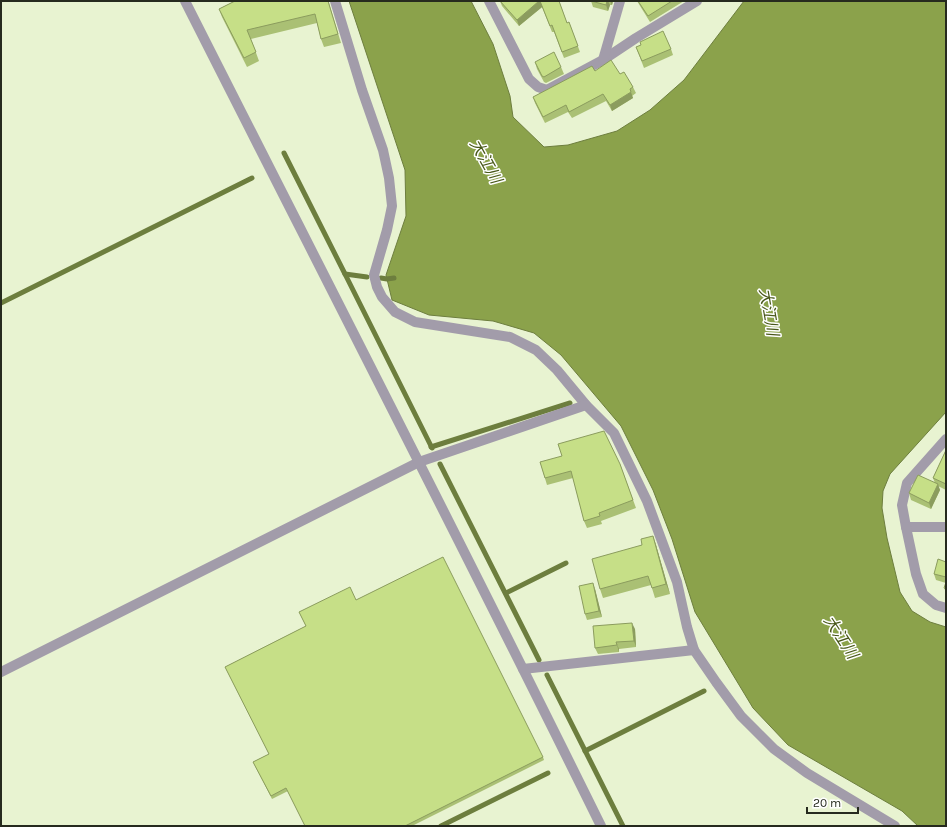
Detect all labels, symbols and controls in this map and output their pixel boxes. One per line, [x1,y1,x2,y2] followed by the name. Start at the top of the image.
[466,135,507,188] water label: 大江川
[755,287,783,339] water label: 大江川
[820,612,863,664] water label: 大江川
[807,789,858,815] scale bar
[813,796,841,810] text: 20 m

